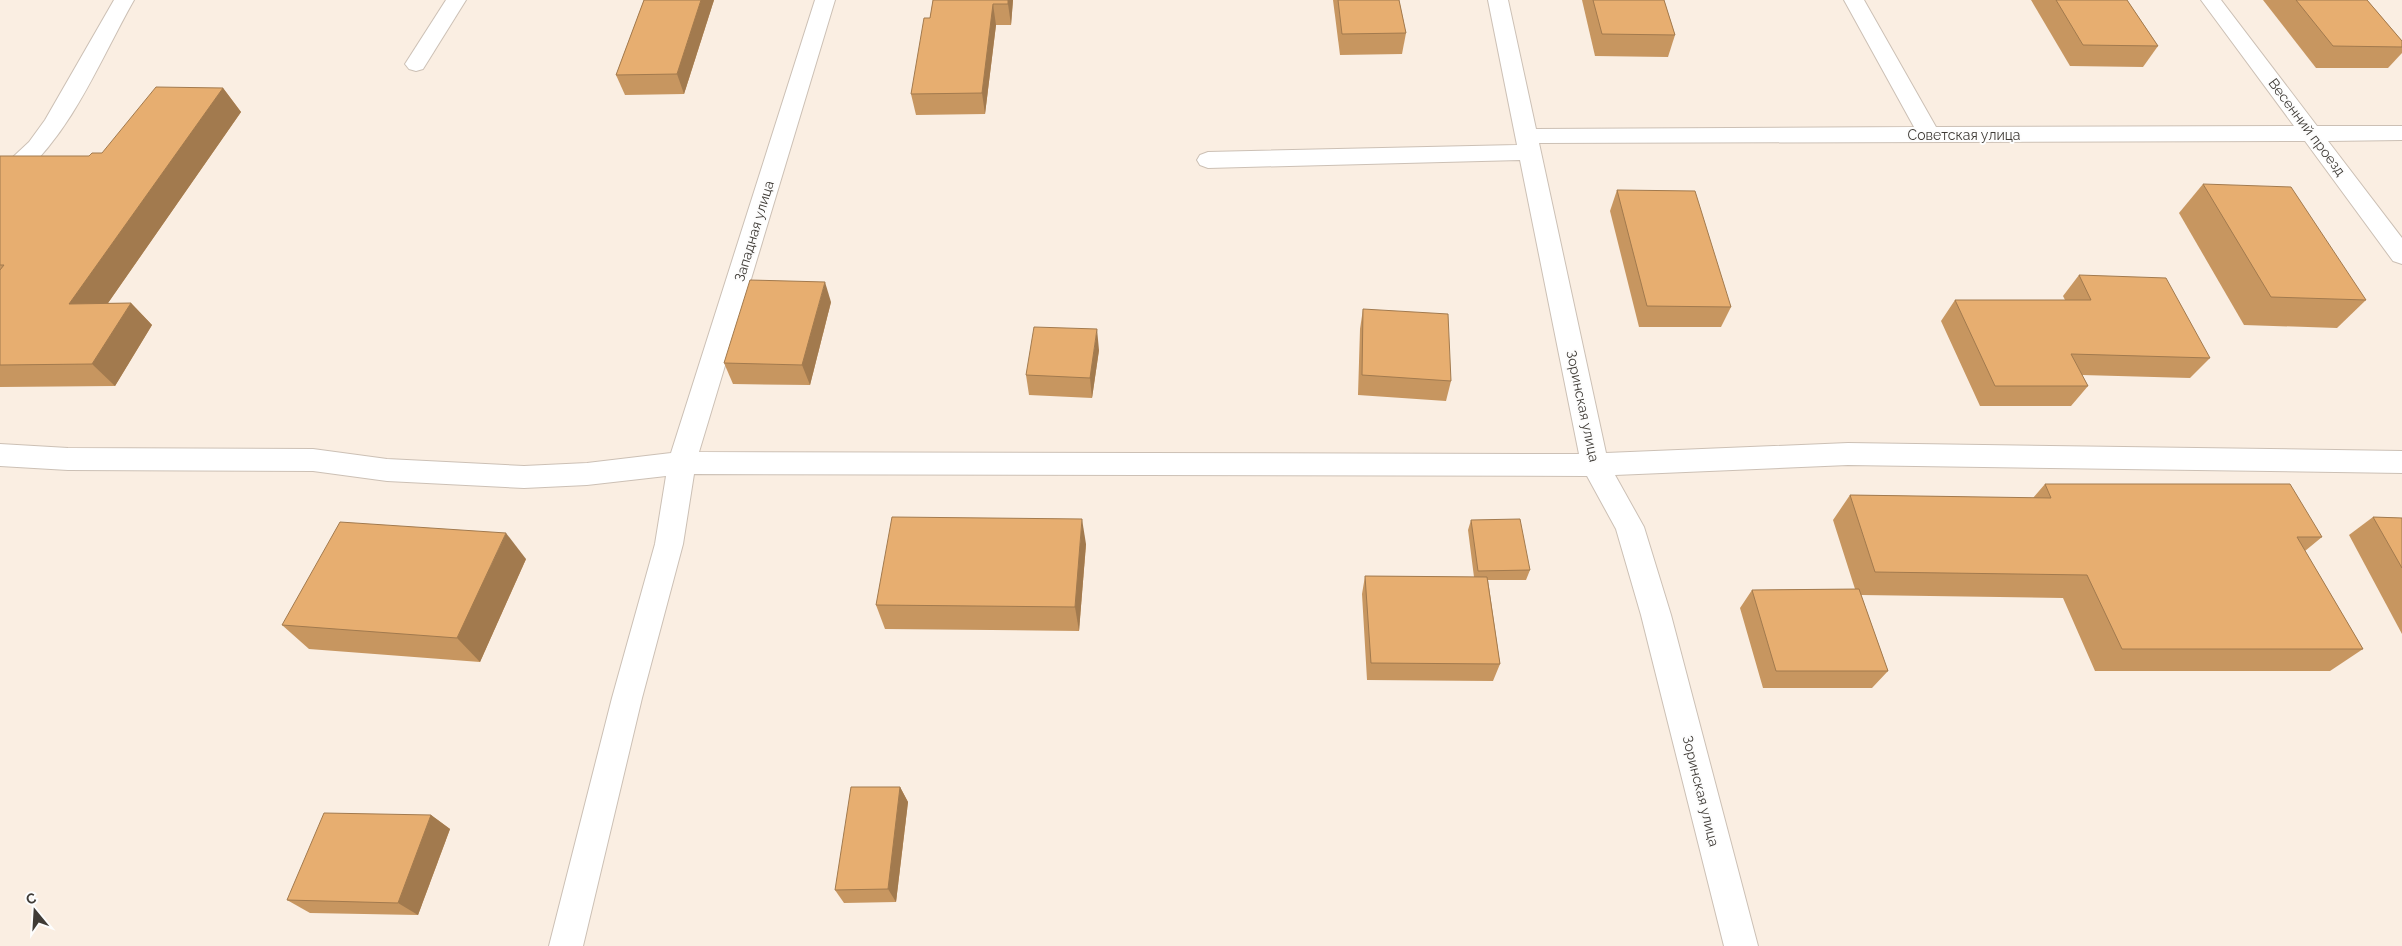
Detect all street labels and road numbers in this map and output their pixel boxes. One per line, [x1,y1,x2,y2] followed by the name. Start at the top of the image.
[2265,75,2349,179] street label: Весенний проезд
[1908,127,2020,143] street label: Советская улица
[731,179,777,283] street label: Западная улица
[1563,349,1603,463] street label: Зоринская улица
[1679,734,1723,848] street label: Зоринская улица

